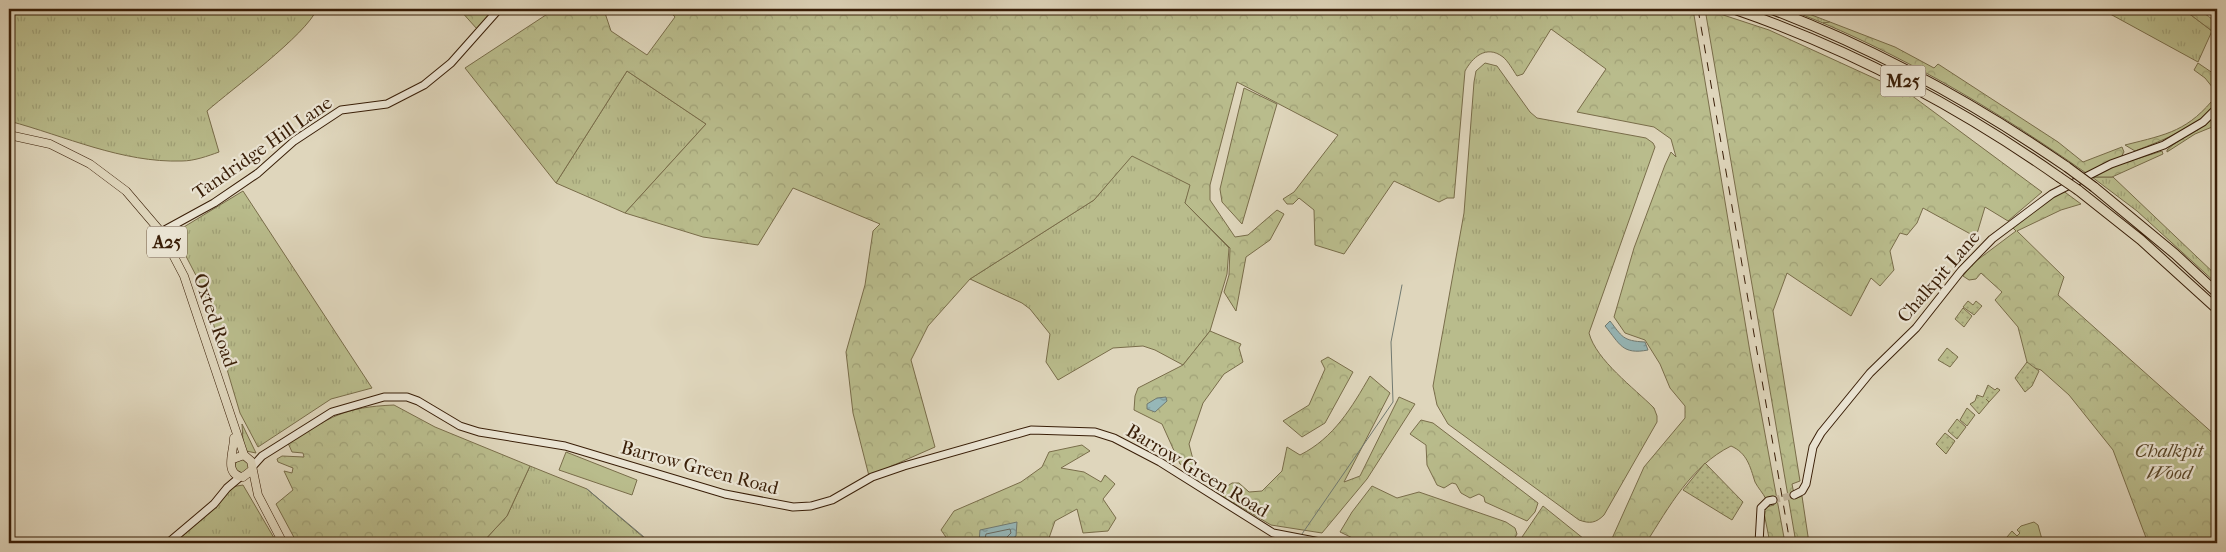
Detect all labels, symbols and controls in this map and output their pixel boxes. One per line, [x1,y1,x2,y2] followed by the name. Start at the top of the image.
[1880,66,1926,96] road number: M25
[189,92,336,204] street label: Tandridge Hill Lane
[147,226,187,258] road number: A25
[1893,226,1985,327] street label: Chalkpit Lane
[189,270,242,371] street label: Oxted Road
[1122,420,1273,522] street label: Barrow Green Road
[619,436,782,500] street label: Barrow Green Road
[2135,440,2205,484] park label: Chalkpit Wood

